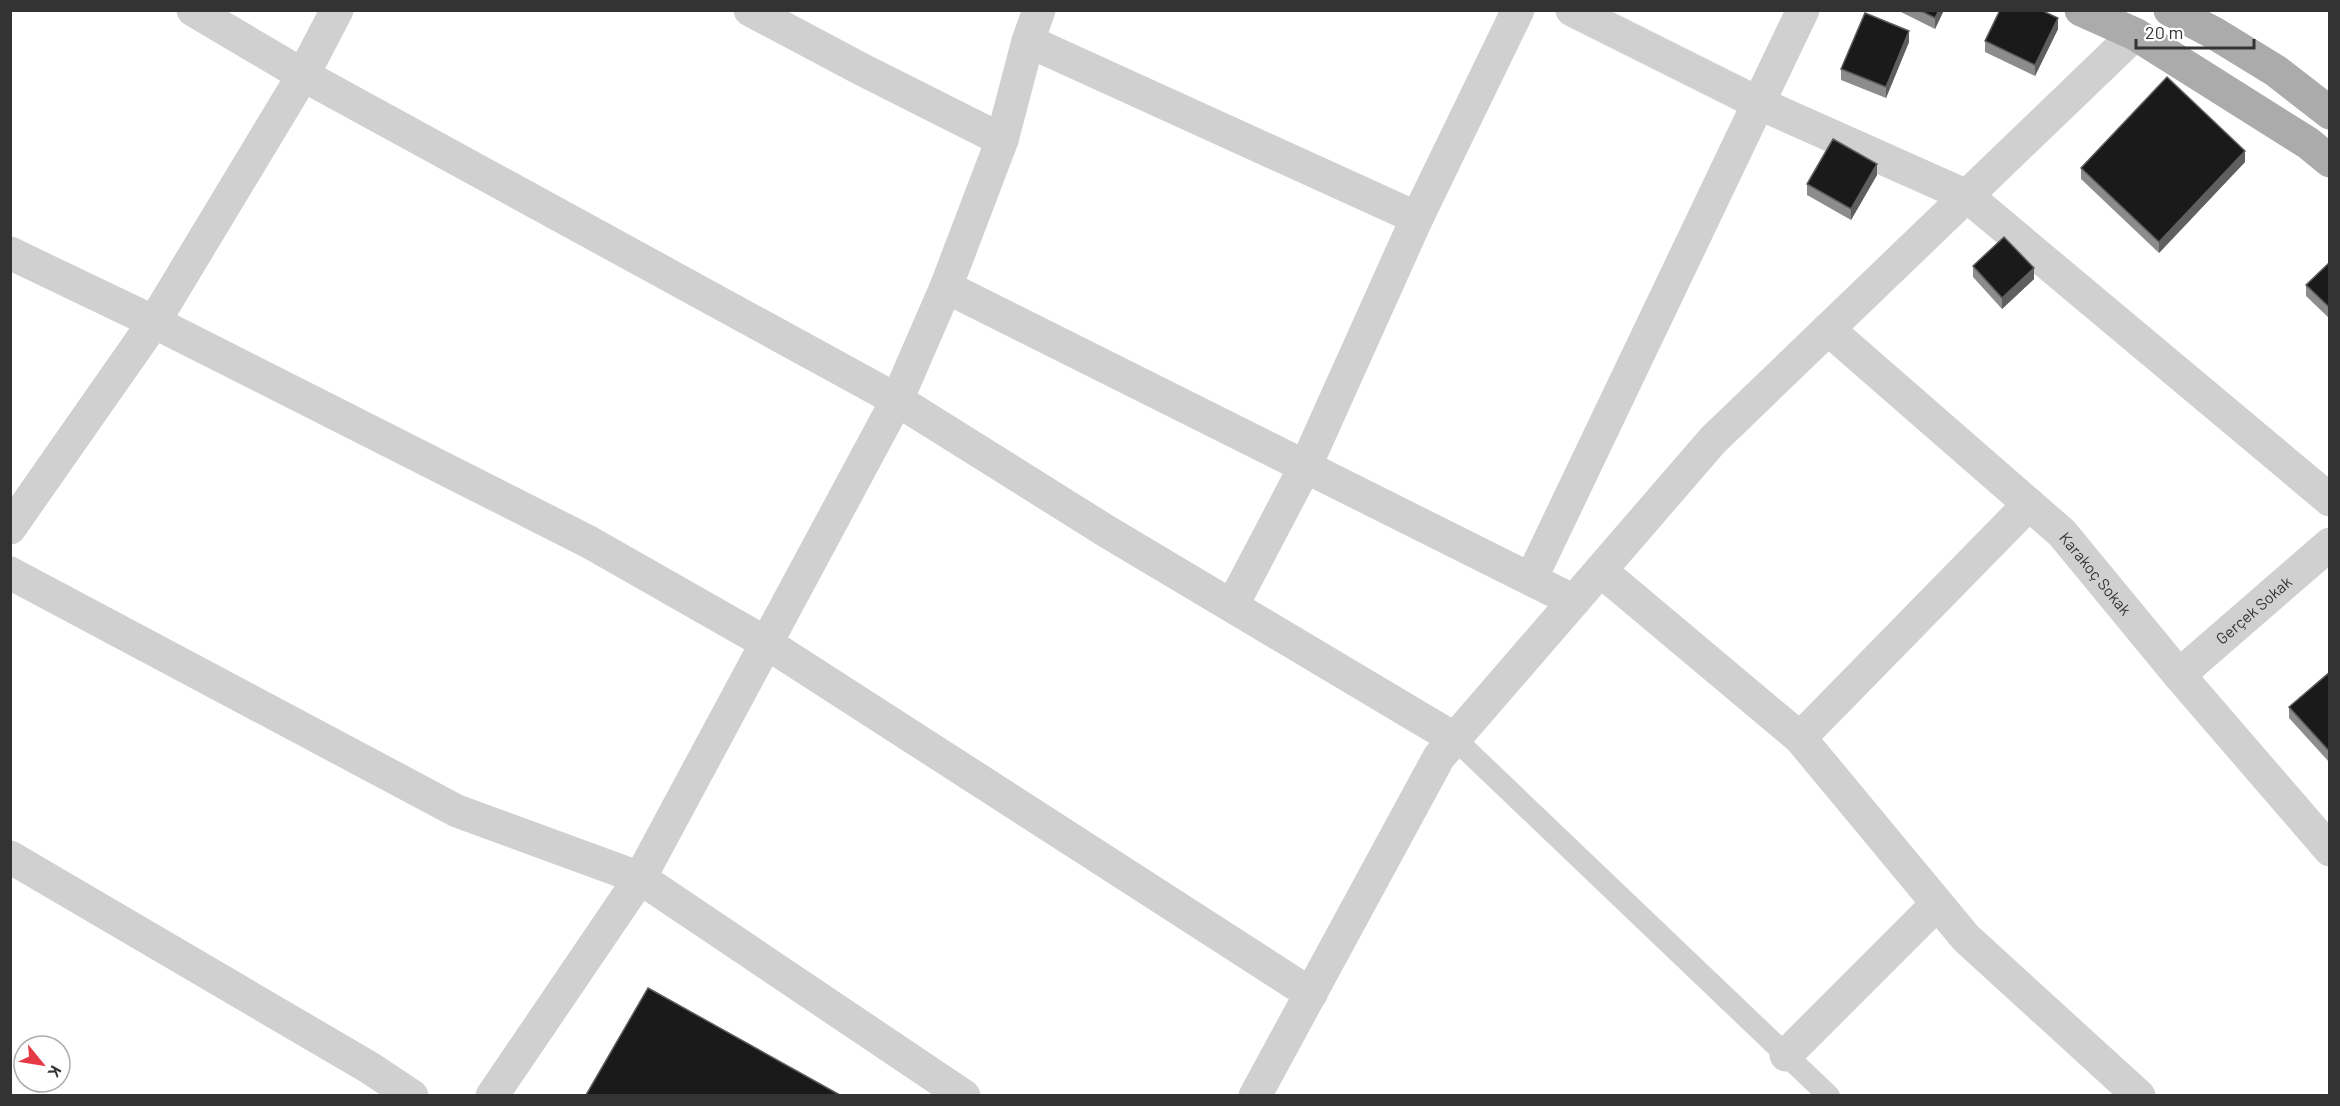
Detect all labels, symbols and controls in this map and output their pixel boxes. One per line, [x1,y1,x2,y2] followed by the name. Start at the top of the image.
[2136,12,2254,50] scale bar
[2145,21,2183,43] text: 20 m
[2056,528,2136,619] street label: Karakoç Sokak
[2212,572,2295,648] street label: Gerçek Sokak
[12,1034,72,1094] north arrow
[45,1063,66,1081] text: K

